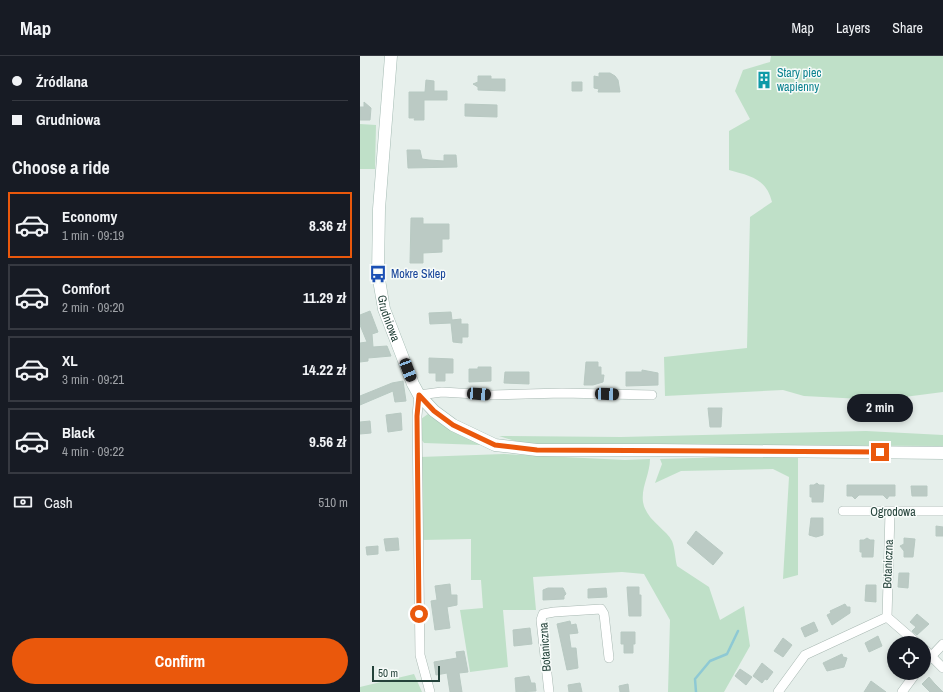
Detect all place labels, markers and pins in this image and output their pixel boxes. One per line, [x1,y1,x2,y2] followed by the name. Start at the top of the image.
[777,65,821,95] place label: Stary piec wapienny
[754,70,774,90] building icon: Stary piec wapienny
[368,264,388,284] bus stop icon: Mokre Sklep
[391,266,446,282] place label: Mokre Sklep

